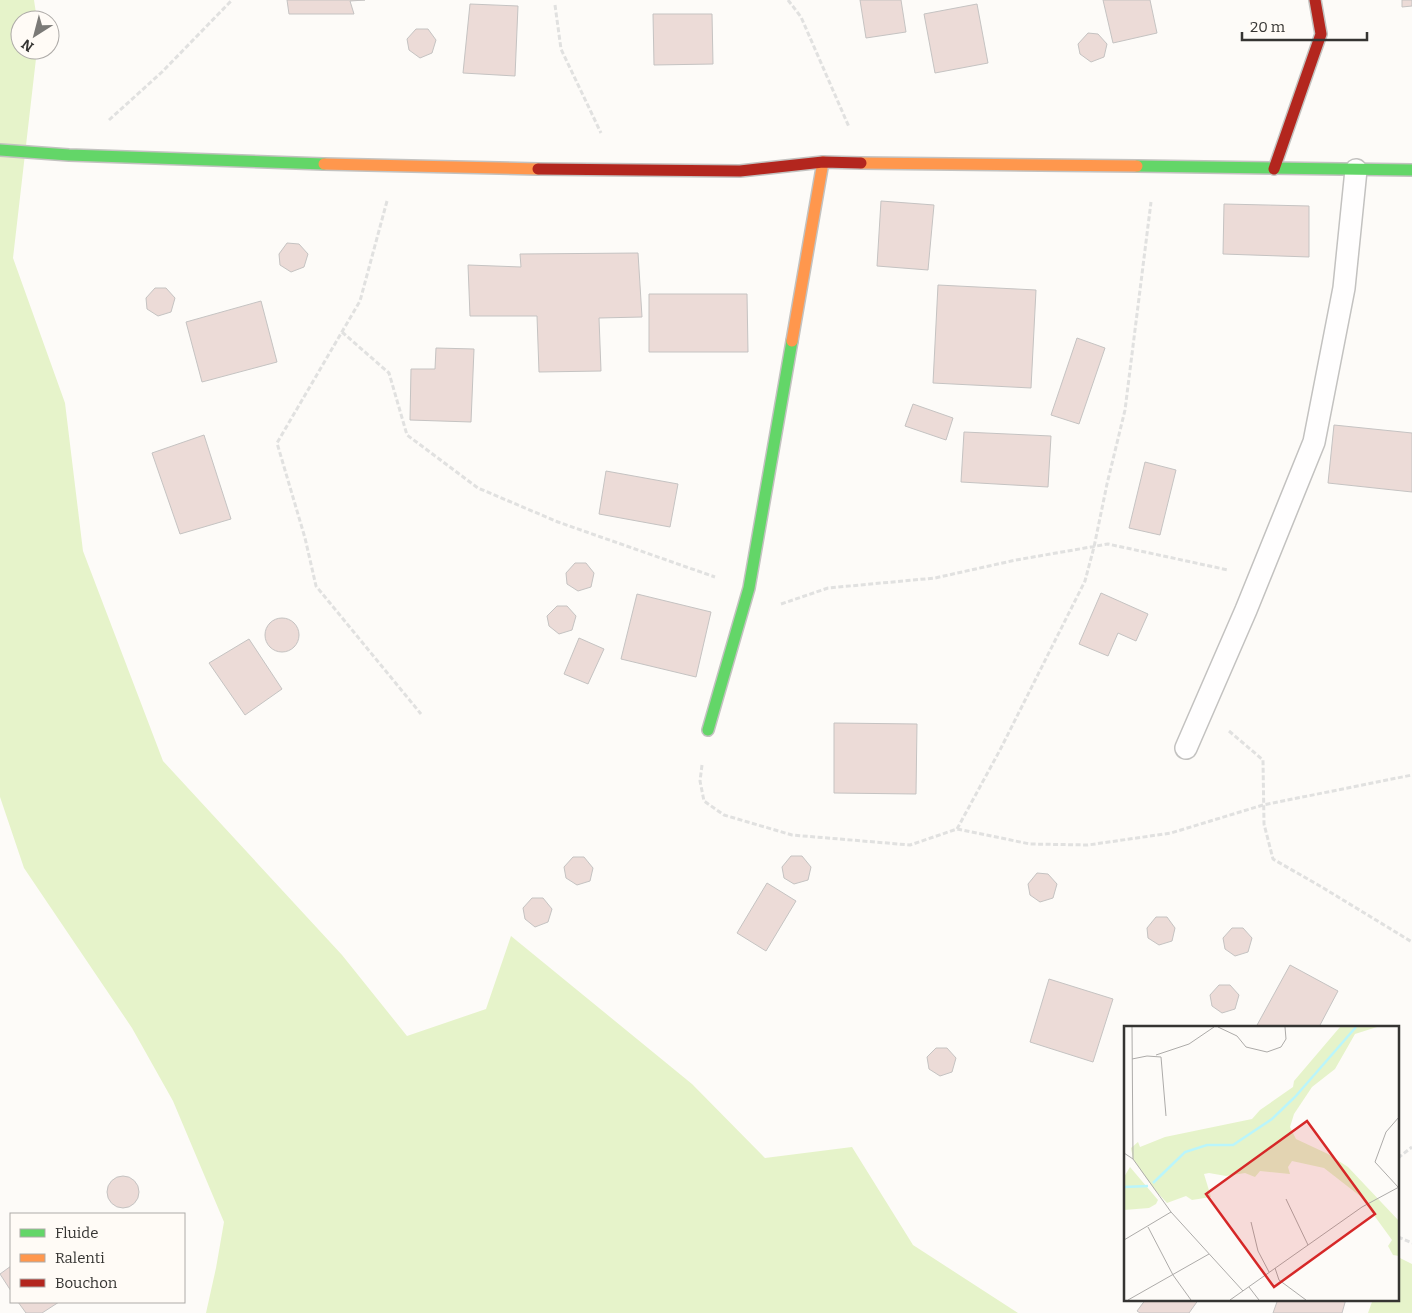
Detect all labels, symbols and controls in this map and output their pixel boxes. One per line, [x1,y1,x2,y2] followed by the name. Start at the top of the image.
[10,10,60,60] north arrow
[1242,10,1367,42] scale bar
[1250,18,1286,36] text: 20 m
[18,35,37,55] text: N
[1124,1026,1400,1300] inset map
[10,1213,185,1303] legend
[55,1224,98,1242] text: Fluide
[55,1249,105,1267] text: Ralenti
[55,1274,118,1292] text: Bouchon

